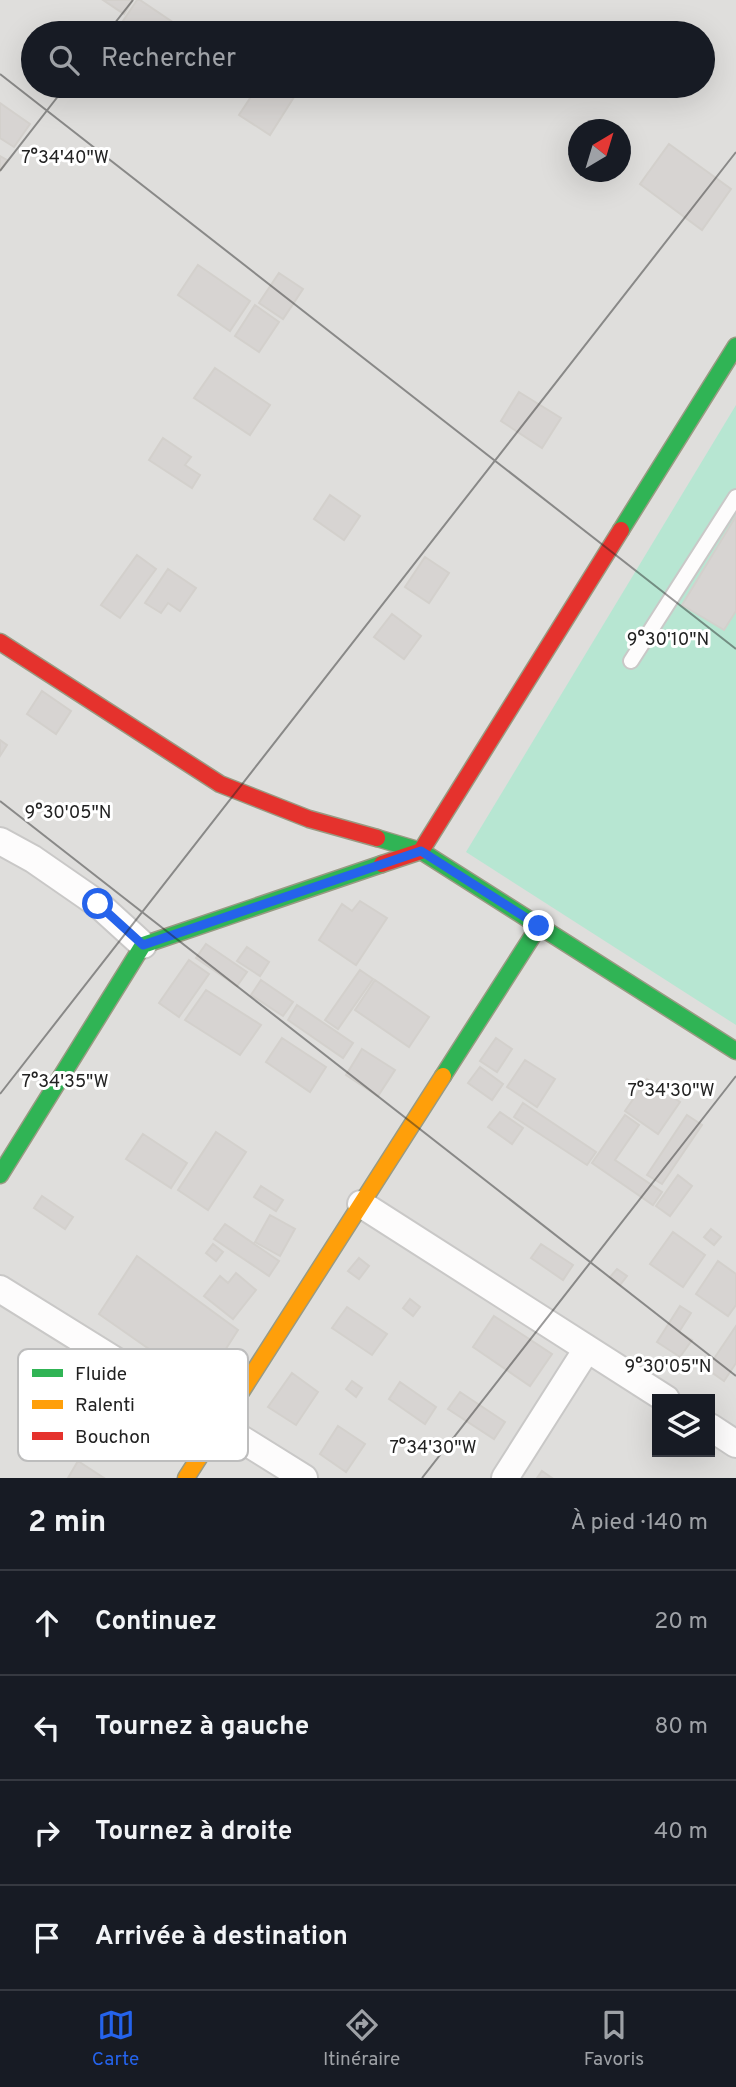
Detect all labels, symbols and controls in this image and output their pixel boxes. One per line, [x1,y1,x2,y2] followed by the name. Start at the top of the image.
[21,21,715,98] search box
[45,41,83,79] icon: search
[101,43,236,76] text: Rechercher
[568,119,631,182] north arrow
[21,147,109,170] text: 7°34'40"W
[627,629,709,652] text: 9°30'10"N
[25,802,111,825] text: 9°30'05"N
[82,888,113,919] route start
[523,910,554,941] route end
[21,1071,109,1094] text: 7°34'35"W
[627,1080,715,1103] text: 7°34'30"W
[18,1349,248,1461] legend
[625,1356,711,1379] text: 9°30'05"N
[75,1363,127,1387] text: Fluide
[75,1394,135,1418] text: Ralenti
[652,1394,715,1457] map controls
[652,1394,715,1457] button: layers
[75,1426,151,1450] text: Bouchon
[389,1437,477,1460] text: 7°34'30"W
[28,1505,106,1542] text: 2 min
[570,1509,708,1538] text: À pied · 140 m
[28,1604,66,1642] icon: ahead
[95,1606,217,1639] text: Continuez
[654,1608,708,1637] text: 20 m
[28,1709,66,1747] icon: left
[95,1711,309,1744] text: Tournez à gauche
[655,1713,708,1742] text: 80 m
[28,1814,66,1852] icon: right
[95,1816,292,1849] text: Tournez à droite
[654,1818,708,1847] text: 40 m
[28,1919,66,1957] icon: arrive
[95,1921,348,1954] text: Arrivée à destination
[92,2006,139,2072] tab: Carte
[323,2006,400,2072] tab: Itinéraire
[584,2006,644,2072] tab: Favoris

